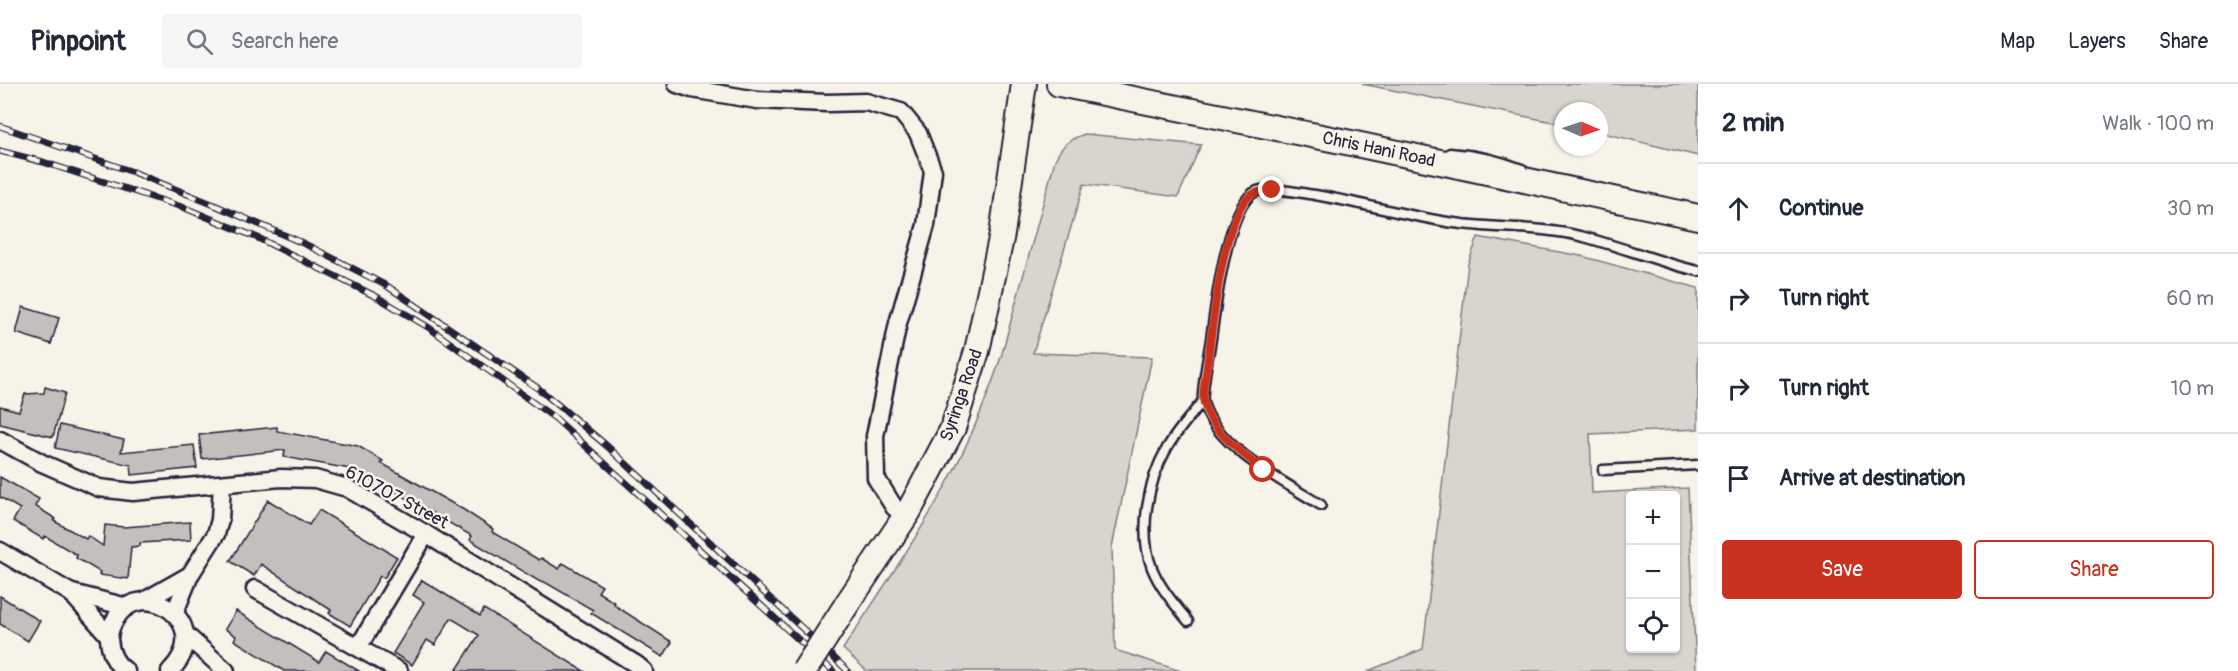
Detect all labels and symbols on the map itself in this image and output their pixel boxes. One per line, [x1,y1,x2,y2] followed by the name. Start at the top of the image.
[1554,102,1608,156] north arrow
[1320,126,1437,173] street label: Chris Hani Road
[1258,176,1284,202] route end
[935,346,988,444] street label: Syringa Road
[1249,456,1275,482] route start
[341,461,453,535] street label: 610707 Street

